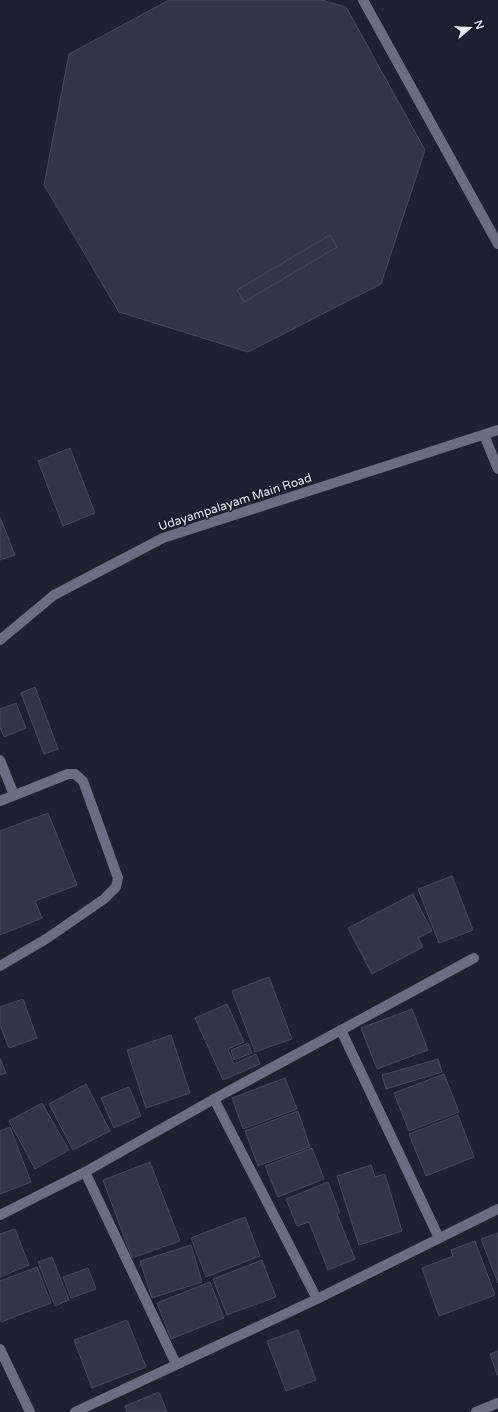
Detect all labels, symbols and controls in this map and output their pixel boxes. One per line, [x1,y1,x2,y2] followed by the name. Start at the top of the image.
[450,8,490,48] north arrow
[471,19,487,31] text: N
[157,471,313,533] street label: Udayampalayam Main Road

